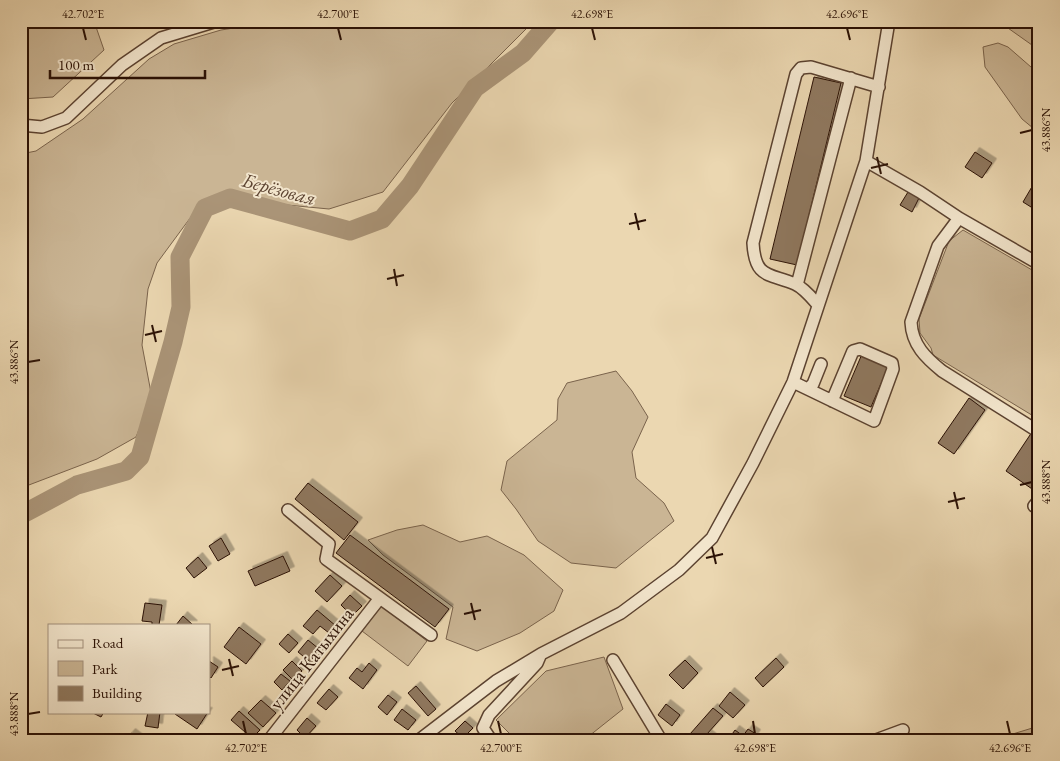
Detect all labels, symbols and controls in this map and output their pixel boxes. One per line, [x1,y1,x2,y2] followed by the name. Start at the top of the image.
[62,6,104,22] text: 42.702°E
[317,6,359,22] text: 42.700°E
[571,6,613,22] text: 42.698°E
[826,6,868,22] text: 42.696°E
[50,48,205,80] scale bar
[58,55,95,74] text: 100 m
[1038,107,1054,152] text: 43.886°N
[238,166,319,211] water label: Берёзовая
[6,339,22,384] text: 43.886°N
[1038,459,1054,504] text: 43.888°N
[264,602,359,715] street label: улица Катыхина
[48,624,210,714] legend
[92,633,124,652] text: Road
[92,659,119,678] text: Park
[92,683,142,702] text: Building
[6,691,22,736] text: 43.888°N
[225,740,267,756] text: 42.702°E
[480,740,522,756] text: 42.700°E
[734,740,776,756] text: 42.698°E
[989,740,1031,756] text: 42.696°E

